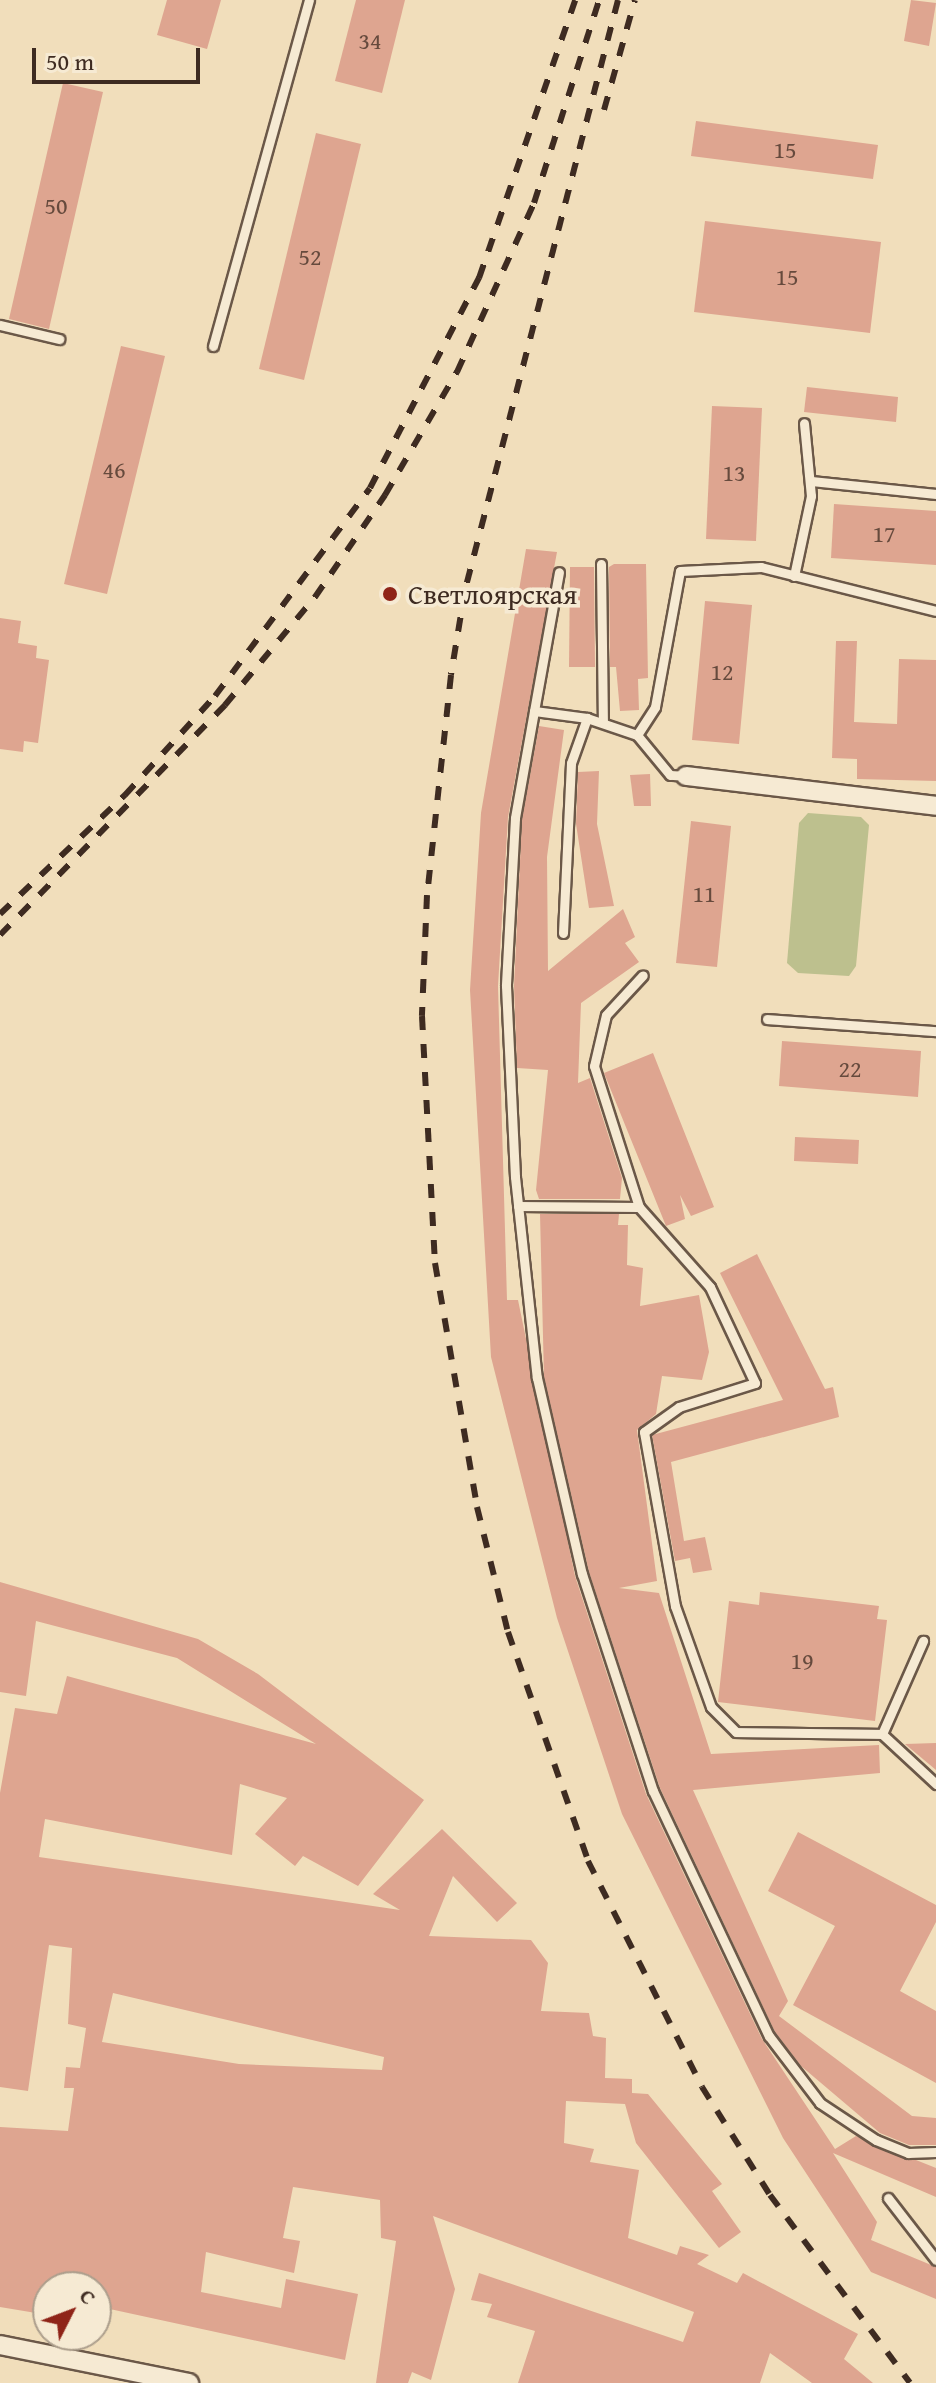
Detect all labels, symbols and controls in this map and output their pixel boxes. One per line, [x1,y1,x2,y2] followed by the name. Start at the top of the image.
[358,27,382,55] house number: 34
[36,32,204,82] scale bar
[46,44,94,79] text: 50 m
[773,136,797,164] house number: 15
[44,192,68,220] house number: 50
[298,243,322,271] house number: 52
[775,263,799,291] house number: 15
[102,456,126,484] house number: 46
[722,459,746,487] house number: 13
[872,520,896,548] house number: 17
[408,577,577,611] place label: Светлоярская
[379,583,401,605] marker: Светлоярская
[710,658,734,686] house number: 12
[692,880,716,908] house number: 11
[838,1055,862,1083] house number: 22
[790,1647,814,1675] house number: 19
[32,2271,112,2351] north arrow
[72,2281,104,2312] text: С

